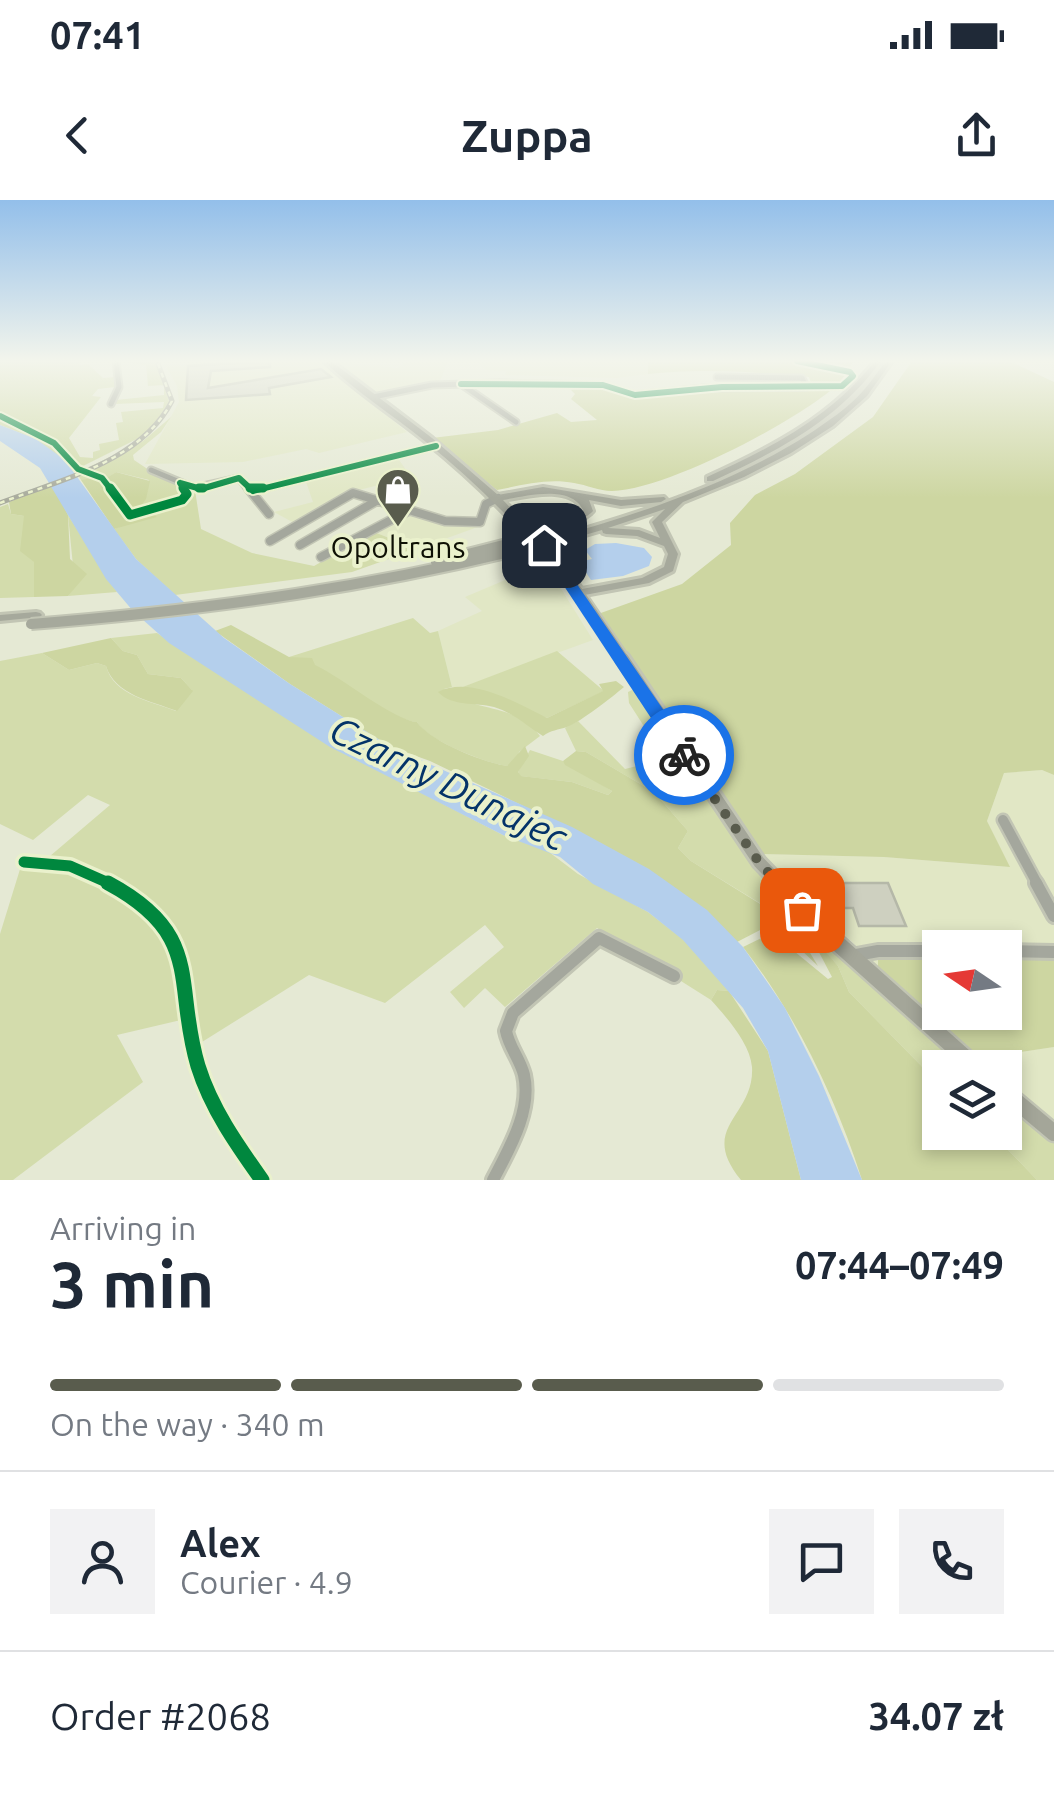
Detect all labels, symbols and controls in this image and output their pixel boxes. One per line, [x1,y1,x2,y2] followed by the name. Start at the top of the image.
[50,14,145,56] text: 07:41
[50,108,105,163] icon: back
[949,108,1004,163] icon: share
[461,110,593,161] text: Zuppa
[375,467,421,528] shop icon: Opoltrans
[502,503,587,588] pin
[517,518,572,573] icon: home
[331,530,465,564] place label: Opoltrans
[634,705,734,805] courier
[323,707,575,859] water label: Czarny Dunajec
[657,728,712,783] icon: bike
[760,868,845,953] pin
[775,883,830,938] icon: bag
[922,930,1022,1030] north arrow
[922,930,1022,1150] map controls
[922,1050,1022,1150] button: layers
[50,1210,196,1246] text: Arriving in
[795,1244,1004,1286] text: 07:44–07:49
[50,1247,214,1320] text: 3 min
[50,1406,325,1442] text: On the way · 340 m
[50,1509,155,1614] button: person
[769,1509,874,1614] button: chat
[899,1509,1004,1614] button: phone
[180,1522,261,1564] text: Alex
[180,1564,353,1600] text: Courier · 4.9
[50,1695,271,1737] text: Order #2068
[868,1695,1004,1737] text: 34.07 zł

